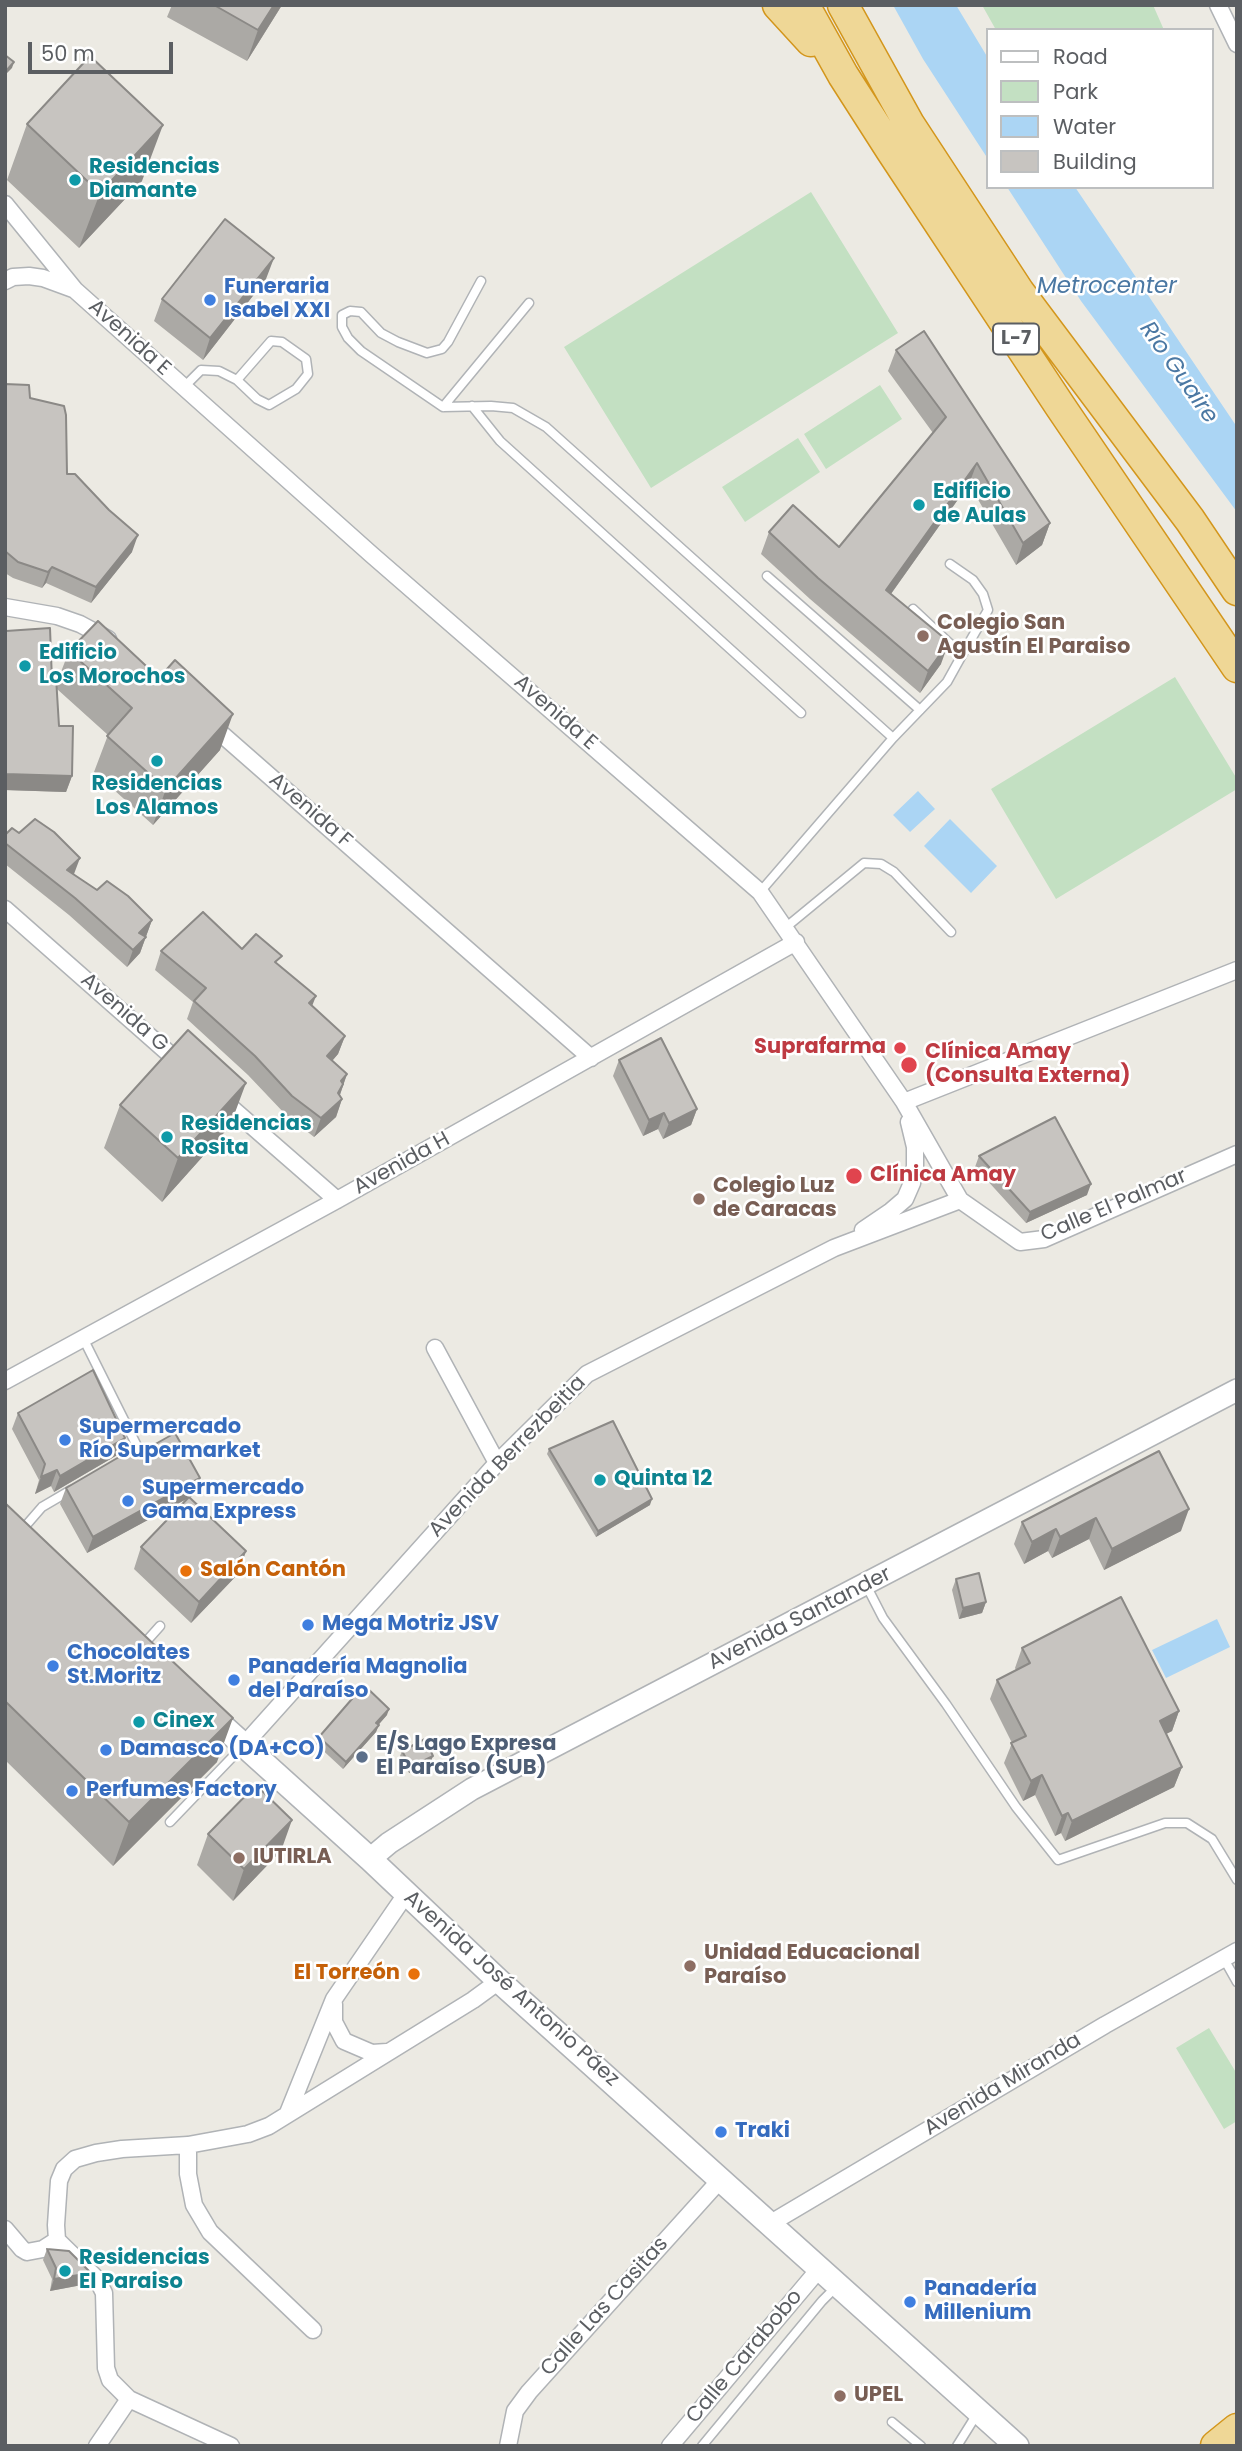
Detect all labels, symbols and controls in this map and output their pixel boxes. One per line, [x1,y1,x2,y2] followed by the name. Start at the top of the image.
[32,28,177,72] scale bar
[986,28,1214,189] legend
[41,39,95,68] text: 50 m
[1053,42,1108,71] text: Road
[1053,77,1098,106] text: Park
[1053,112,1116,141] text: Water
[1053,147,1137,176] text: Building
[89,155,220,205] place label: Residencias Diamante
[67,172,83,188] marker: Residencias Diamante
[1037,273,1177,301] water label: Metrocenter
[224,275,330,325] place label: Funeraria Isabel XXI
[202,292,218,308] marker: Funeraria Isabel XXI
[83,294,175,382] street label: Avenida E
[1133,317,1223,429] water label: Río Guaire
[993,324,1039,354] road number: L-7
[933,480,1026,530] place label: Edificio de Aulas
[911,497,927,513] marker: Edificio de Aulas
[937,611,1130,661] place label: Colegio San Agustín El Paraiso
[915,628,931,644] marker: Colegio San Agustín El Paraiso
[39,641,186,691] place label: Edificio Los Morochos
[17,658,33,674] marker: Edificio Los Morochos
[508,670,602,756] street label: Avenida E
[149,753,165,769] marker: Residencias Los Alamos
[263,768,357,854] street label: Avenida F
[92,772,222,822] place label: Residencias Los Alamos
[75,968,173,1058] street label: Avenida G
[754,1035,886,1061] place label: Suprafarma
[892,1040,908,1056] marker: Suprafarma
[925,1040,1130,1090] place label: Clínica Amay (Consulta Externa)
[899,1055,919,1075] marker: Clínica Amay (Consulta Externa)
[181,1112,312,1162] place label: Residencias Rosita
[349,1127,455,1201] street label: Avenida H
[159,1129,175,1145] marker: Residencias Rosita
[870,1163,1016,1189] place label: Clínica Amay
[1037,1164,1191,1248] street label: Calle El Palmar
[844,1166,864,1186] marker: Clínica Amay
[713,1174,837,1224] place label: Colegio Luz de Caracas
[691,1191,707,1207] marker: Colegio Luz de Caracas
[424,1371,592,1543] street label: Avenida Berrezbeitia
[79,1415,260,1465] place label: Supermercado Río Supermarket
[57,1432,73,1448] marker: Supermercado Río Supermarket
[614,1467,712,1493] place label: Quinta 12
[592,1472,608,1488] marker: Quinta 12
[142,1476,304,1526] place label: Supermercado Gama Express
[120,1493,136,1509] marker: Supermercado Gama Express
[200,1558,346,1584] place label: Salón Cantón
[704,1562,896,1676] street label: Avenida Santander
[178,1563,194,1579] marker: Salón Cantón
[322,1612,499,1638] place label: Mega Motriz JSV
[300,1617,316,1633] marker: Mega Motriz JSV
[67,1641,190,1691] place label: Chocolates St.Moritz
[248,1655,467,1705] place label: Panadería Magnolia del Paraíso
[45,1658,61,1674] marker: Chocolates St.Moritz
[226,1672,242,1688] marker: Panadería Magnolia del Paraíso
[153,1709,215,1735] place label: Cinex
[131,1714,147,1730] marker: Cinex
[376,1732,556,1782] place label: E/S Lago Expresa El Paraíso (SUB)
[120,1737,325,1763] place label: Damasco (DA+CO)
[98,1742,114,1758] marker: Damasco (DA+CO)
[354,1749,370,1765] marker: E/S Lago Expresa El Paraíso (SUB)
[86,1778,277,1804] place label: Perfumes Factory
[64,1783,80,1799] marker: Perfumes Factory
[253,1845,332,1871] place label: IUTIRLA
[231,1850,247,1866] marker: IUTIRLA
[398,1886,624,2092] street label: Avenida José Antonio Páez
[704,1941,920,1991] place label: Unidad Educacional Paraíso
[682,1958,698,1974] marker: Unidad Educacional Paraíso
[294,1961,400,1987] place label: El Torreón
[406,1966,422,1982] marker: El Torreón
[920,2028,1086,2142] street label: Avenida Miranda
[735,2119,790,2145] place label: Traki
[713,2124,729,2140] marker: Traki
[536,2232,674,2382] street label: Calle Las Casitas
[79,2246,210,2296] place label: Residencias El Paraiso
[57,2263,73,2279] marker: Residencias El Paraiso
[924,2277,1037,2327] place label: Panadería Millenium
[682,2285,808,2429] street label: Calle Carabobo
[902,2294,918,2310] marker: Panadería Millenium
[854,2383,903,2409] place label: UPEL
[832,2388,848,2404] marker: UPEL

